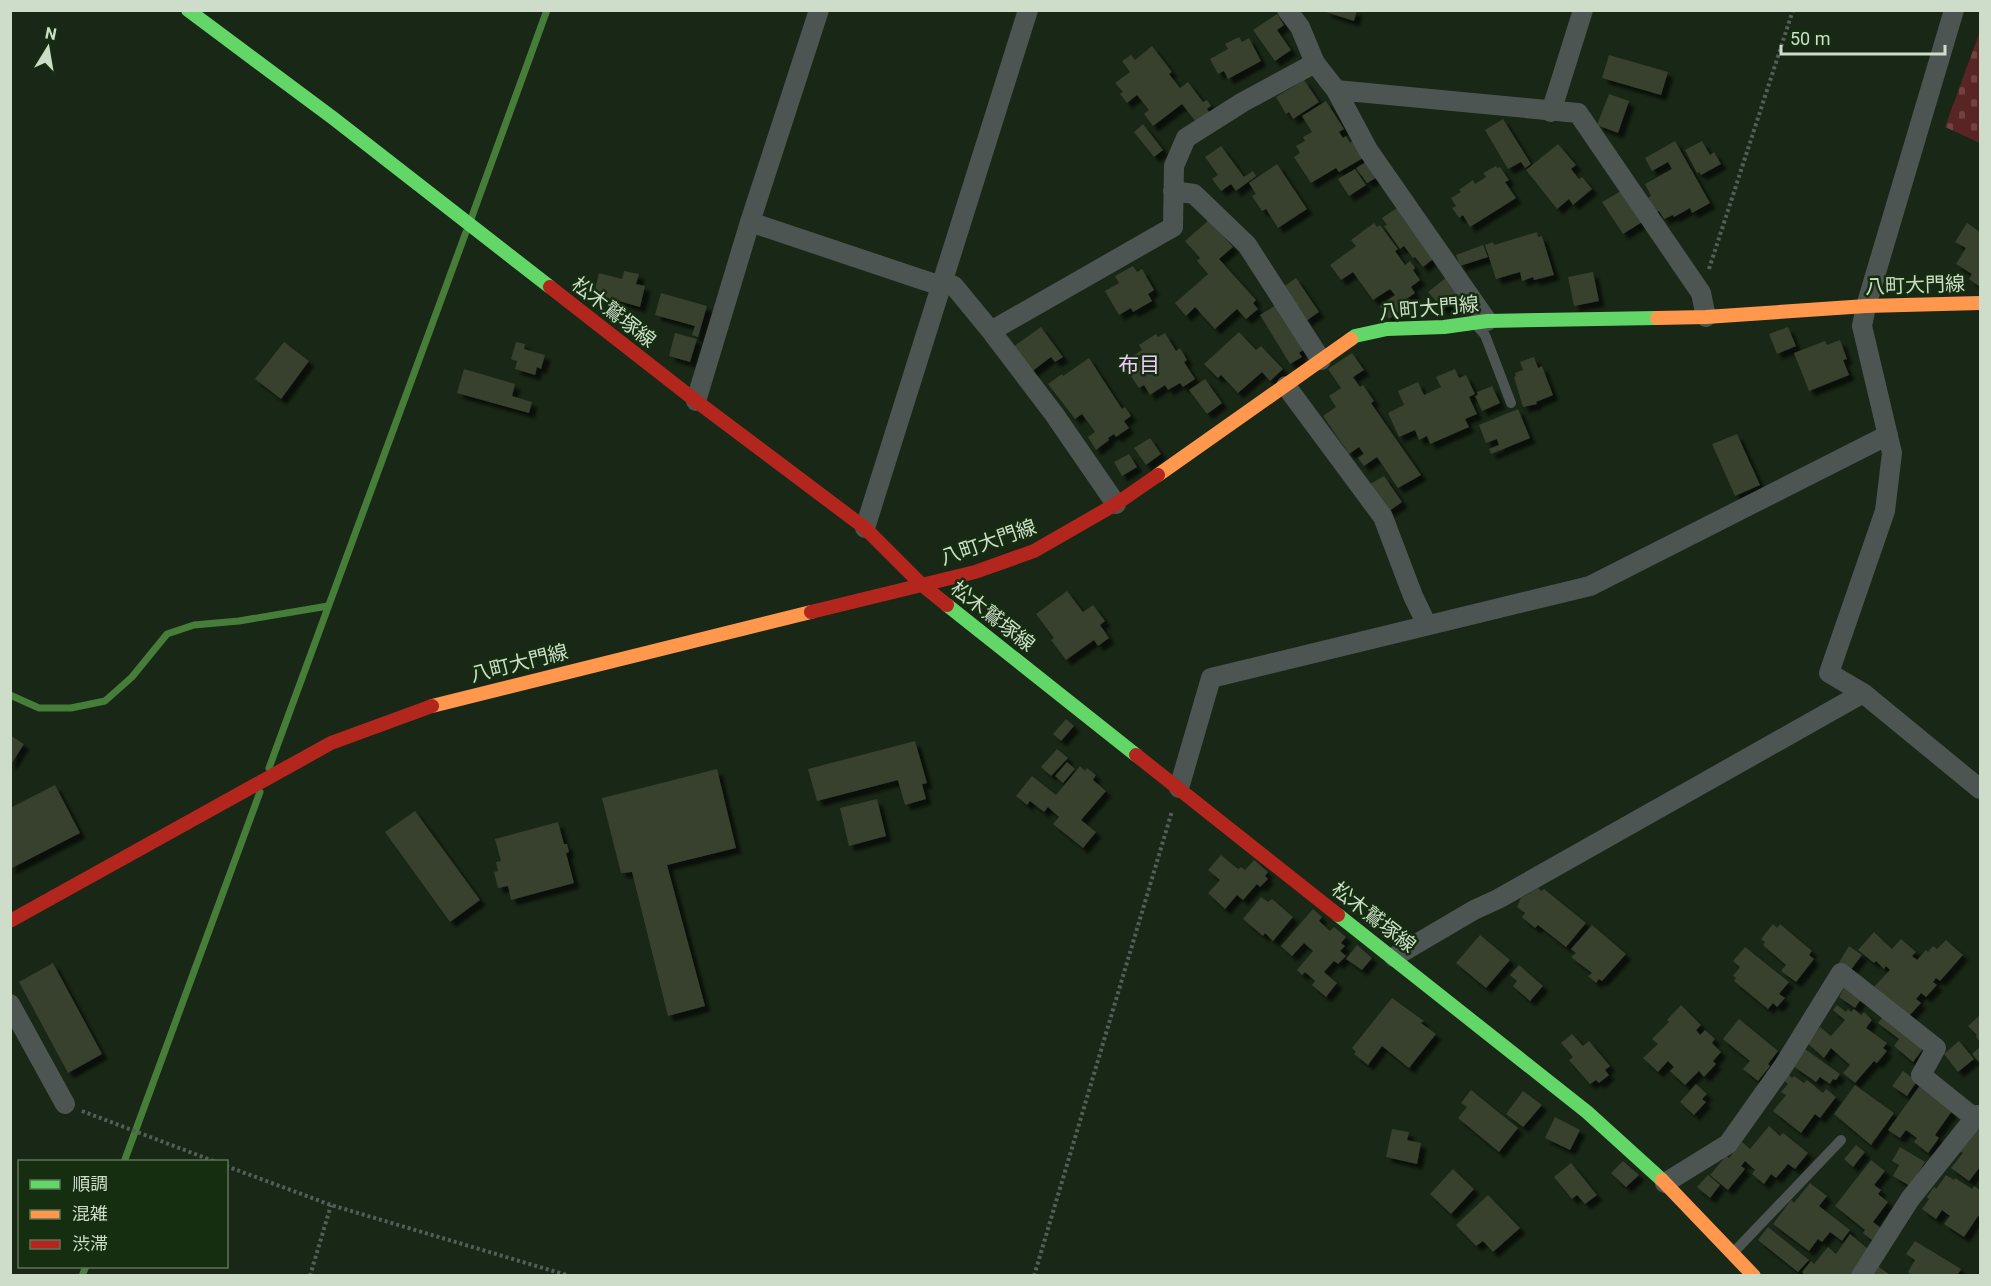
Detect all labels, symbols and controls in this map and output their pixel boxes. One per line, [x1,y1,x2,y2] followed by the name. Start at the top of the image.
[18,18,78,78] north arrow
[1781,18,1944,56] scale bar
[43,23,58,44] text: N
[1790,28,1830,49] text: 50 m
[1865,271,1965,299] street label: 八町大門線
[567,272,661,352] street label: 松木鷲塚線
[1378,292,1480,324] street label: 八町大門線
[1118,353,1160,377] district label: 布目
[937,514,1039,570] street label: 八町大門線
[946,576,1040,656] street label: 松木鷲塚線
[468,639,570,687] street label: 八町大門線
[1327,877,1421,957] street label: 松木鷲塚線
[18,1160,228,1268] legend
[72,1173,108,1194] text: 順調
[72,1203,108,1224] text: 混雑
[72,1233,108,1254] text: 渋滞

